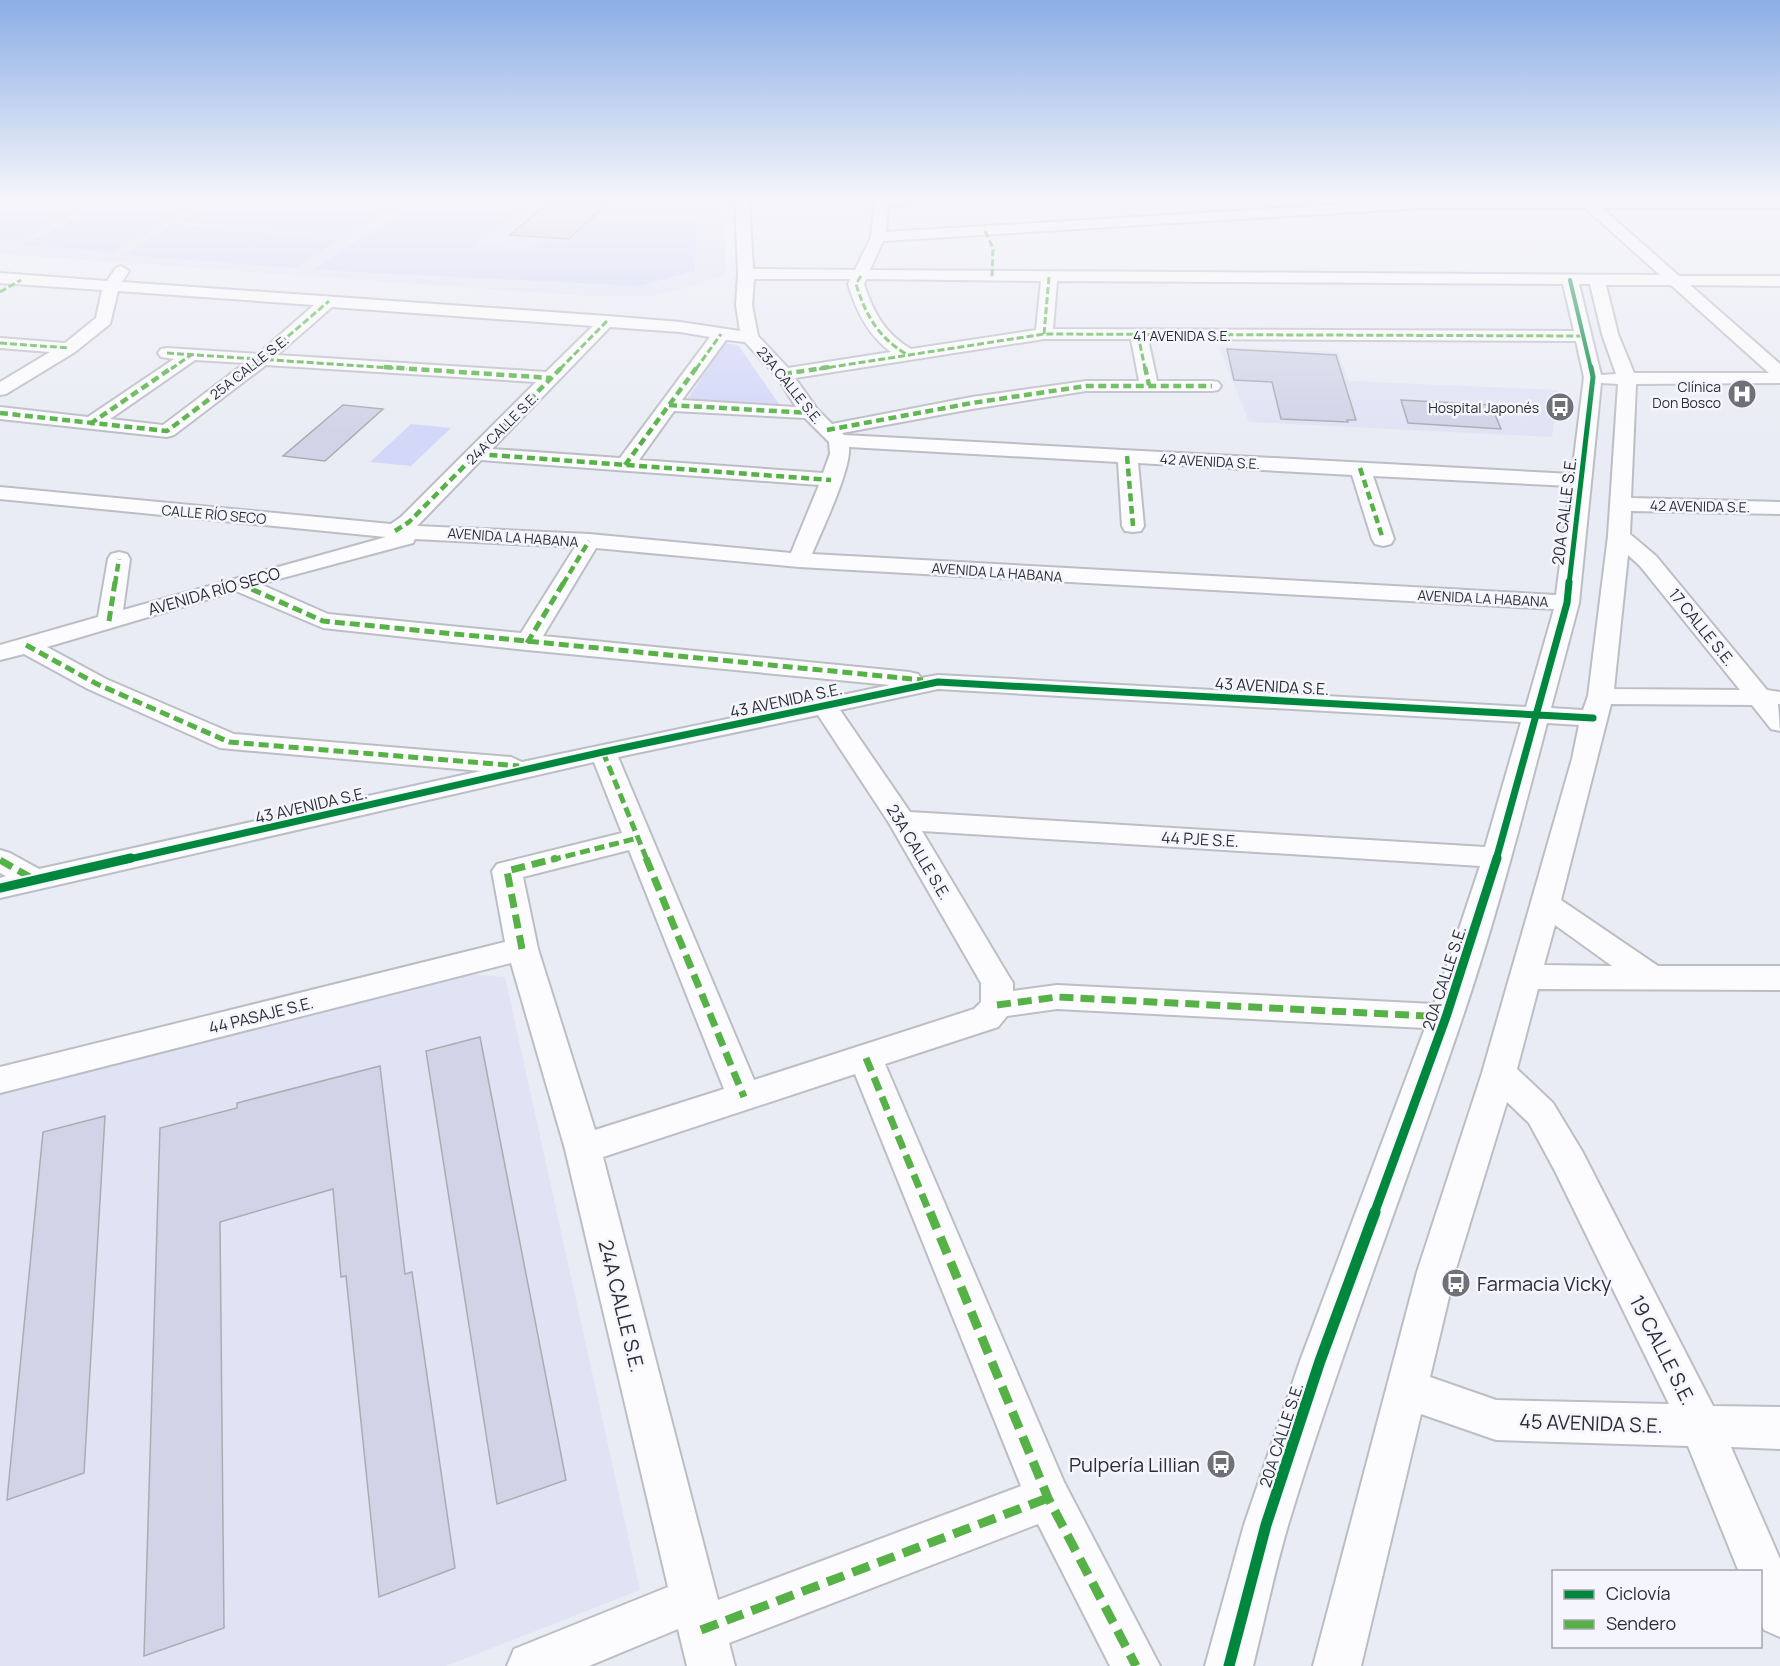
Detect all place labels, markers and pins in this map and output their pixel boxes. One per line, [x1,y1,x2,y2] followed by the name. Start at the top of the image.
[1652,377,1721,412] place label: Clínica Don Bosco
[1726,378,1758,410] hospital icon: Clínica Don Bosco
[1544,391,1576,423] bus stop icon: Hospital Japonés
[1428,398,1539,417] place label: Hospital Japonés
[1440,1267,1472,1299] bus stop icon: Farmacia Vicky
[1477,1270,1612,1297] place label: Farmacia Vicky
[1205,1448,1237,1480] bus stop icon: Pulpería Lillian
[1069,1451,1200,1478] place label: Pulpería Lillian

